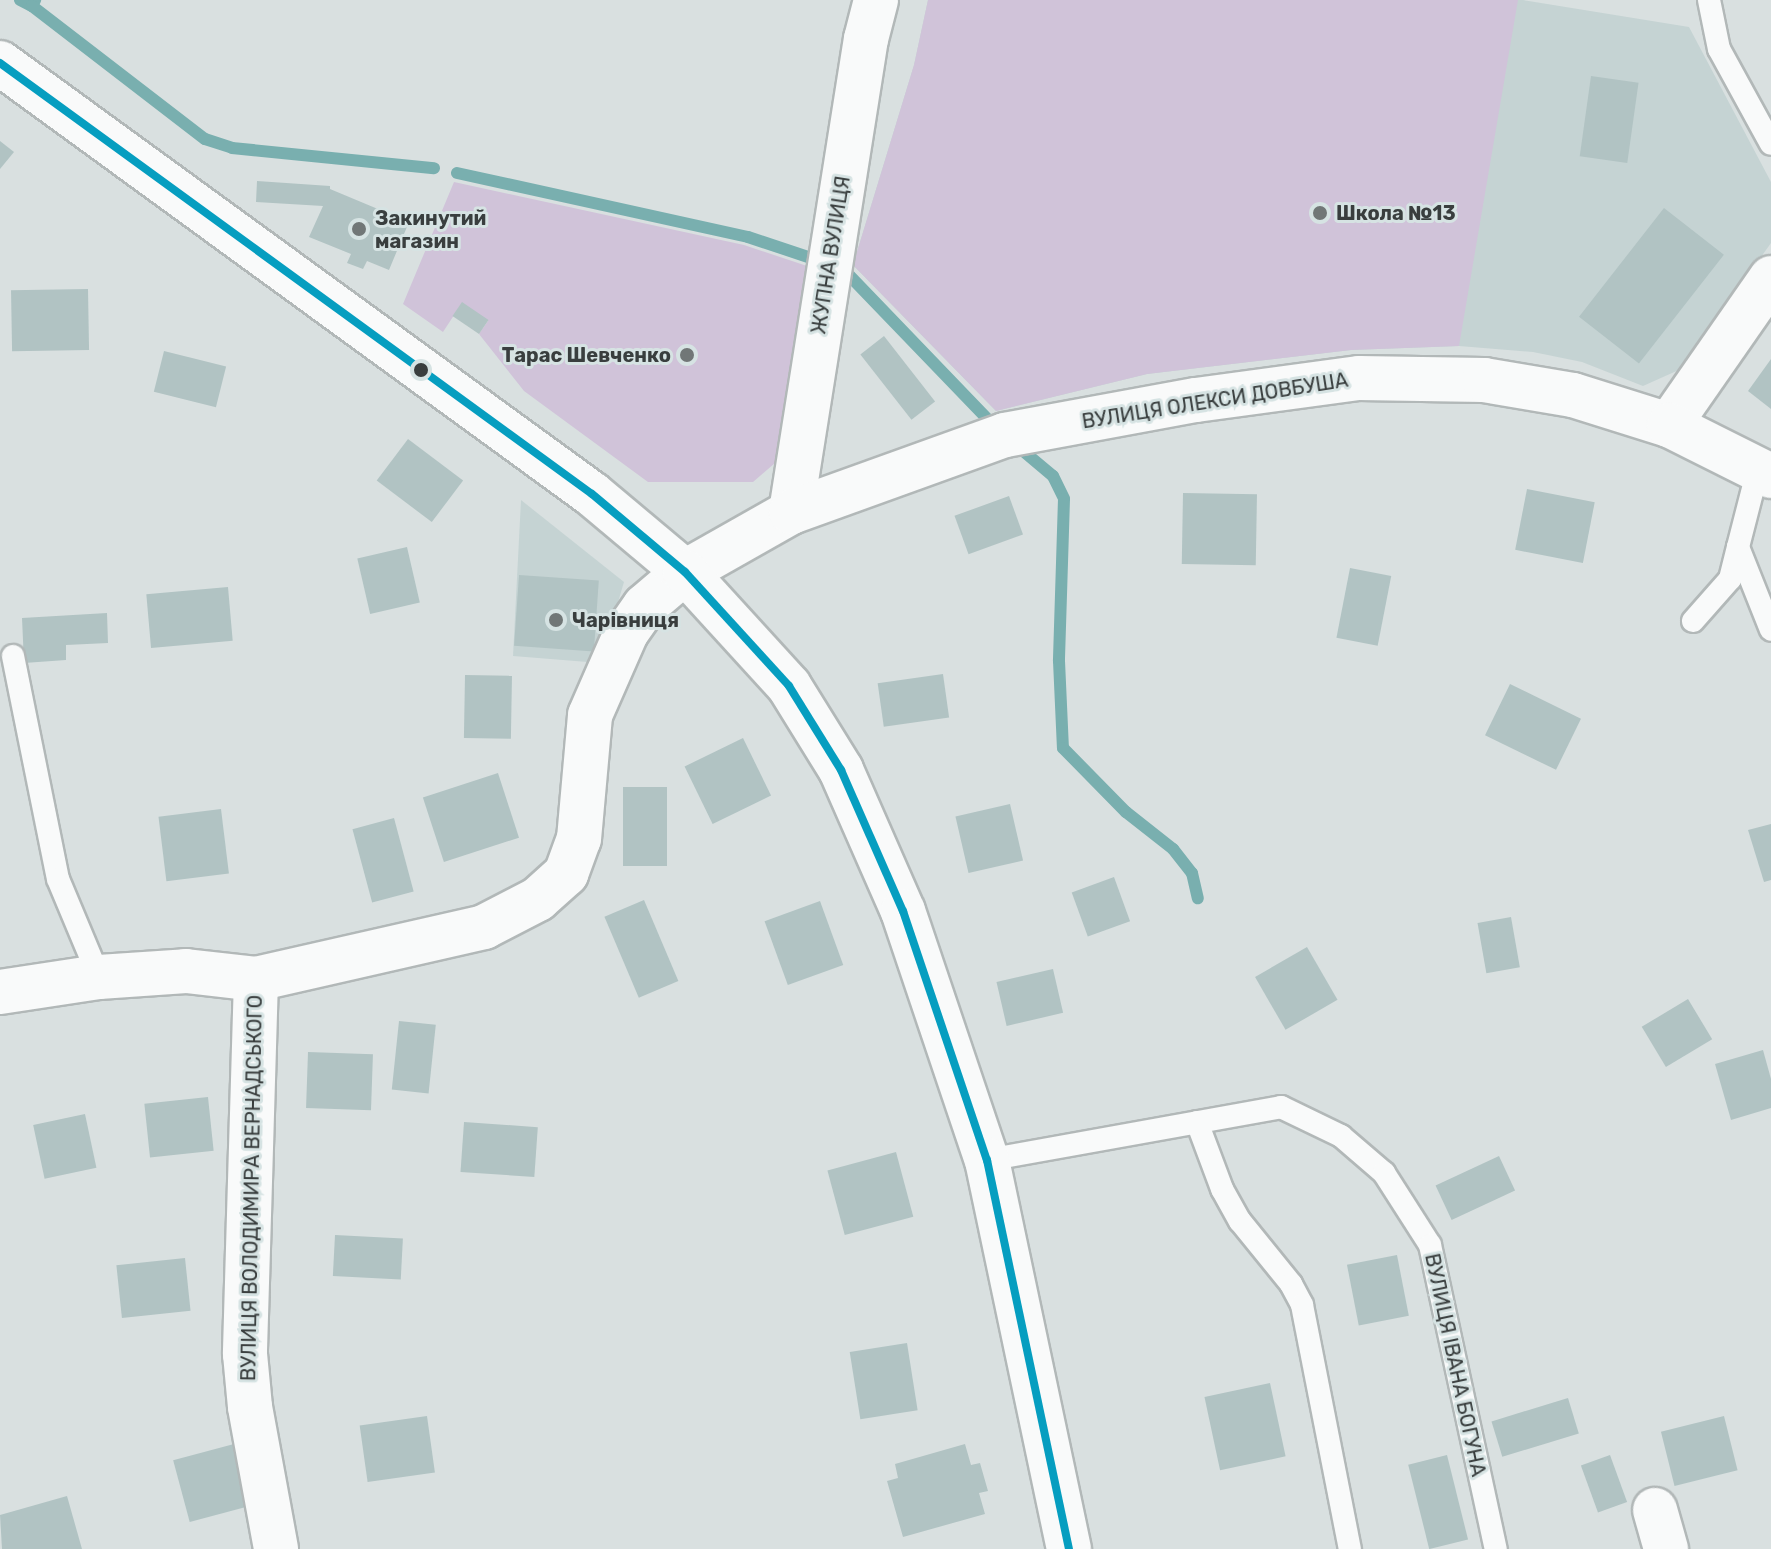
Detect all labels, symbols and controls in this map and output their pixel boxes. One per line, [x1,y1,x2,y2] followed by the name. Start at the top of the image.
[807,174,855,336] street label: ЖУПНА ВУЛИЦЯ
[1336,201,1456,225] place label: Школа №13
[1311,204,1329,222] marker: Школа №13
[375,206,486,253] place label: Закинутий магазин
[350,220,368,238] marker: Закинутий магазин
[502,343,671,367] place label: Тарас Шевченко
[678,346,696,364] marker: Тарас Шевченко
[413,362,429,378] unlabelled marker
[1080,368,1350,434] street label: ВУЛИЦЯ ОЛЕКСИ ДОВБУША
[572,608,679,632] place label: Чарівниця
[547,611,565,629] marker: Чарівниця
[237,995,267,1381] street label: ВУЛИЦЯ ВОЛОДИМИРА ВЕРНАДСЬКОГО
[1420,1251,1490,1479] street label: ВУЛИЦЯ ІВАНА БОГУНА

